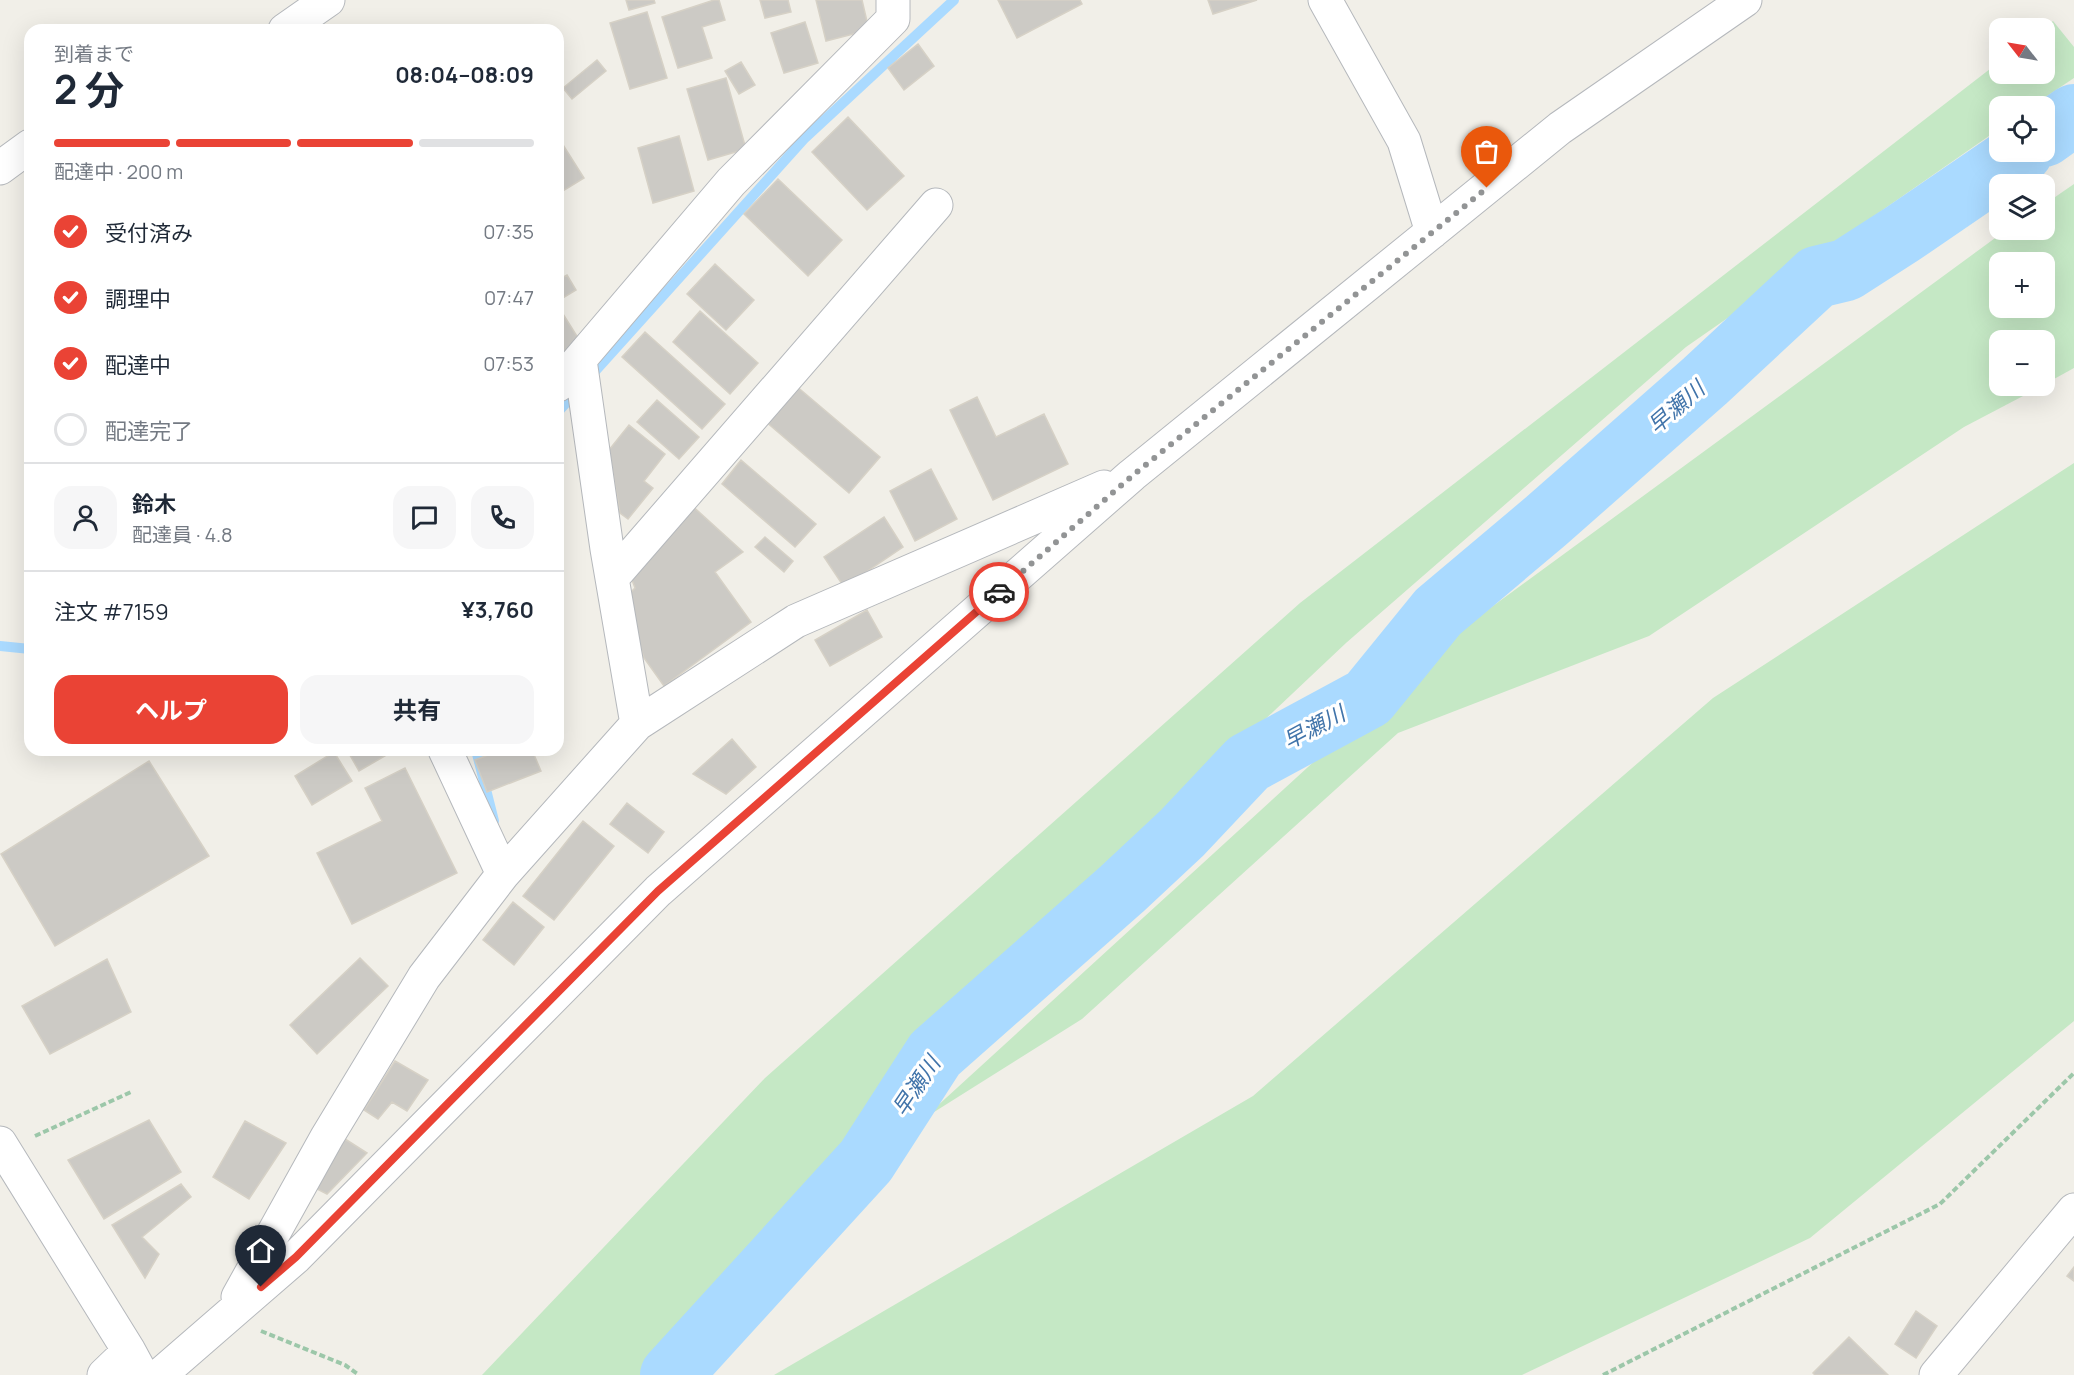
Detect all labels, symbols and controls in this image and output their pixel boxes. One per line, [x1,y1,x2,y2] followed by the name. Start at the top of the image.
[1989,18,2055,84] north arrow
[1989,18,2055,396] map controls
[54,40,134,67] text: 到着まで
[395,60,534,90] text: 08:04–08:09
[54,62,124,116] text: 2 分
[1989,96,2055,162] button: locate
[1461,126,1512,188] pin
[1470,135,1503,168] icon: bag
[54,158,183,185] text: 配達中 · 200 m
[1989,174,2055,240] button: layers
[54,215,87,248] icon: check
[105,218,193,248] text: 受付済み
[483,218,534,245] text: 07:35
[1989,252,2055,318] button: +
[54,281,87,314] icon: check
[105,284,171,314] text: 調理中
[484,284,534,311] text: 07:47
[1989,330,2055,396] button: −
[54,347,87,380] icon: check
[105,350,171,380] text: 配達中
[483,350,534,377] text: 07:53
[1641,373,1712,440] water label: 早瀬川
[105,416,193,446] text: 配達完了
[54,486,117,549] button: person
[393,486,456,549] button: chat
[471,486,534,549] button: phone
[132,489,176,519] text: 鈴木
[132,521,233,548] text: 配達員 · 4.8
[969,562,1029,622] courier
[983,576,1016,609] icon: car
[461,595,534,625] text: ¥3,760
[54,597,169,627] text: 注文 #7159
[54,675,288,744] button: ヘルプ
[300,675,534,744] button: 共有
[1278,697,1352,756] water label: 早瀬川
[885,1049,948,1122] water label: 早瀬川
[235,1225,286,1287] pin
[244,1234,277,1267] icon: home

